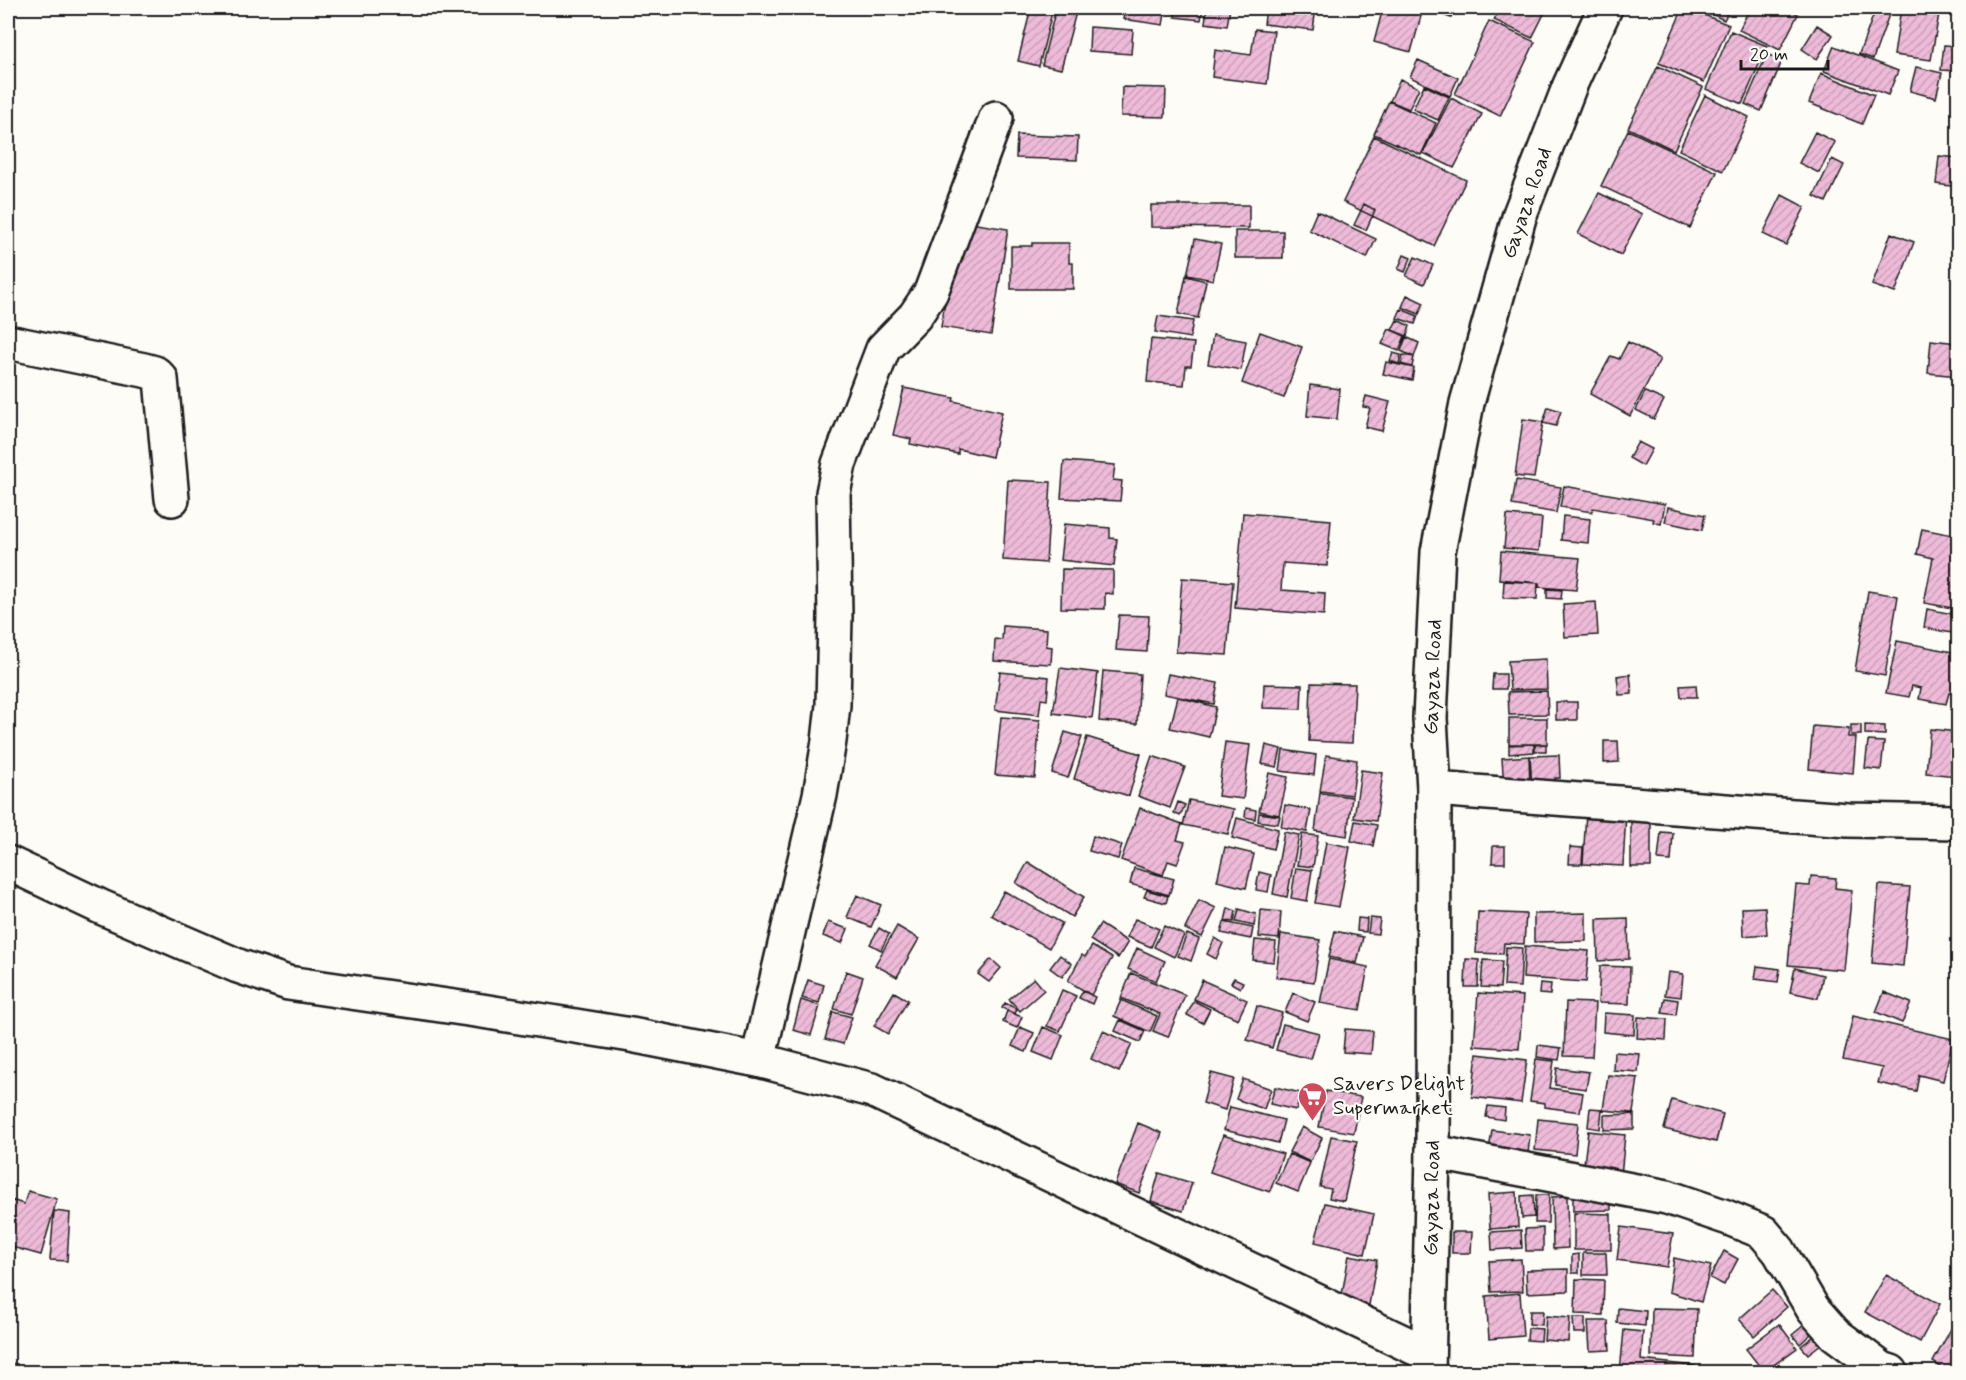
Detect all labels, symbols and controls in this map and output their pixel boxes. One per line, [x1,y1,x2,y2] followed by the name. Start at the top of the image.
[1741,33,1828,71] scale bar
[1750,43,1788,67] text: 20 m
[1495,144,1559,262] street label: Gayaza Road
[1417,619,1449,735] street label: Gayaza Road
[1333,1070,1465,1122] place label: Savers Delight Supermarket
[1296,1080,1328,1122] supermarket icon: Savers Delight Supermarket
[1417,1140,1447,1256] street label: Gayaza Road

